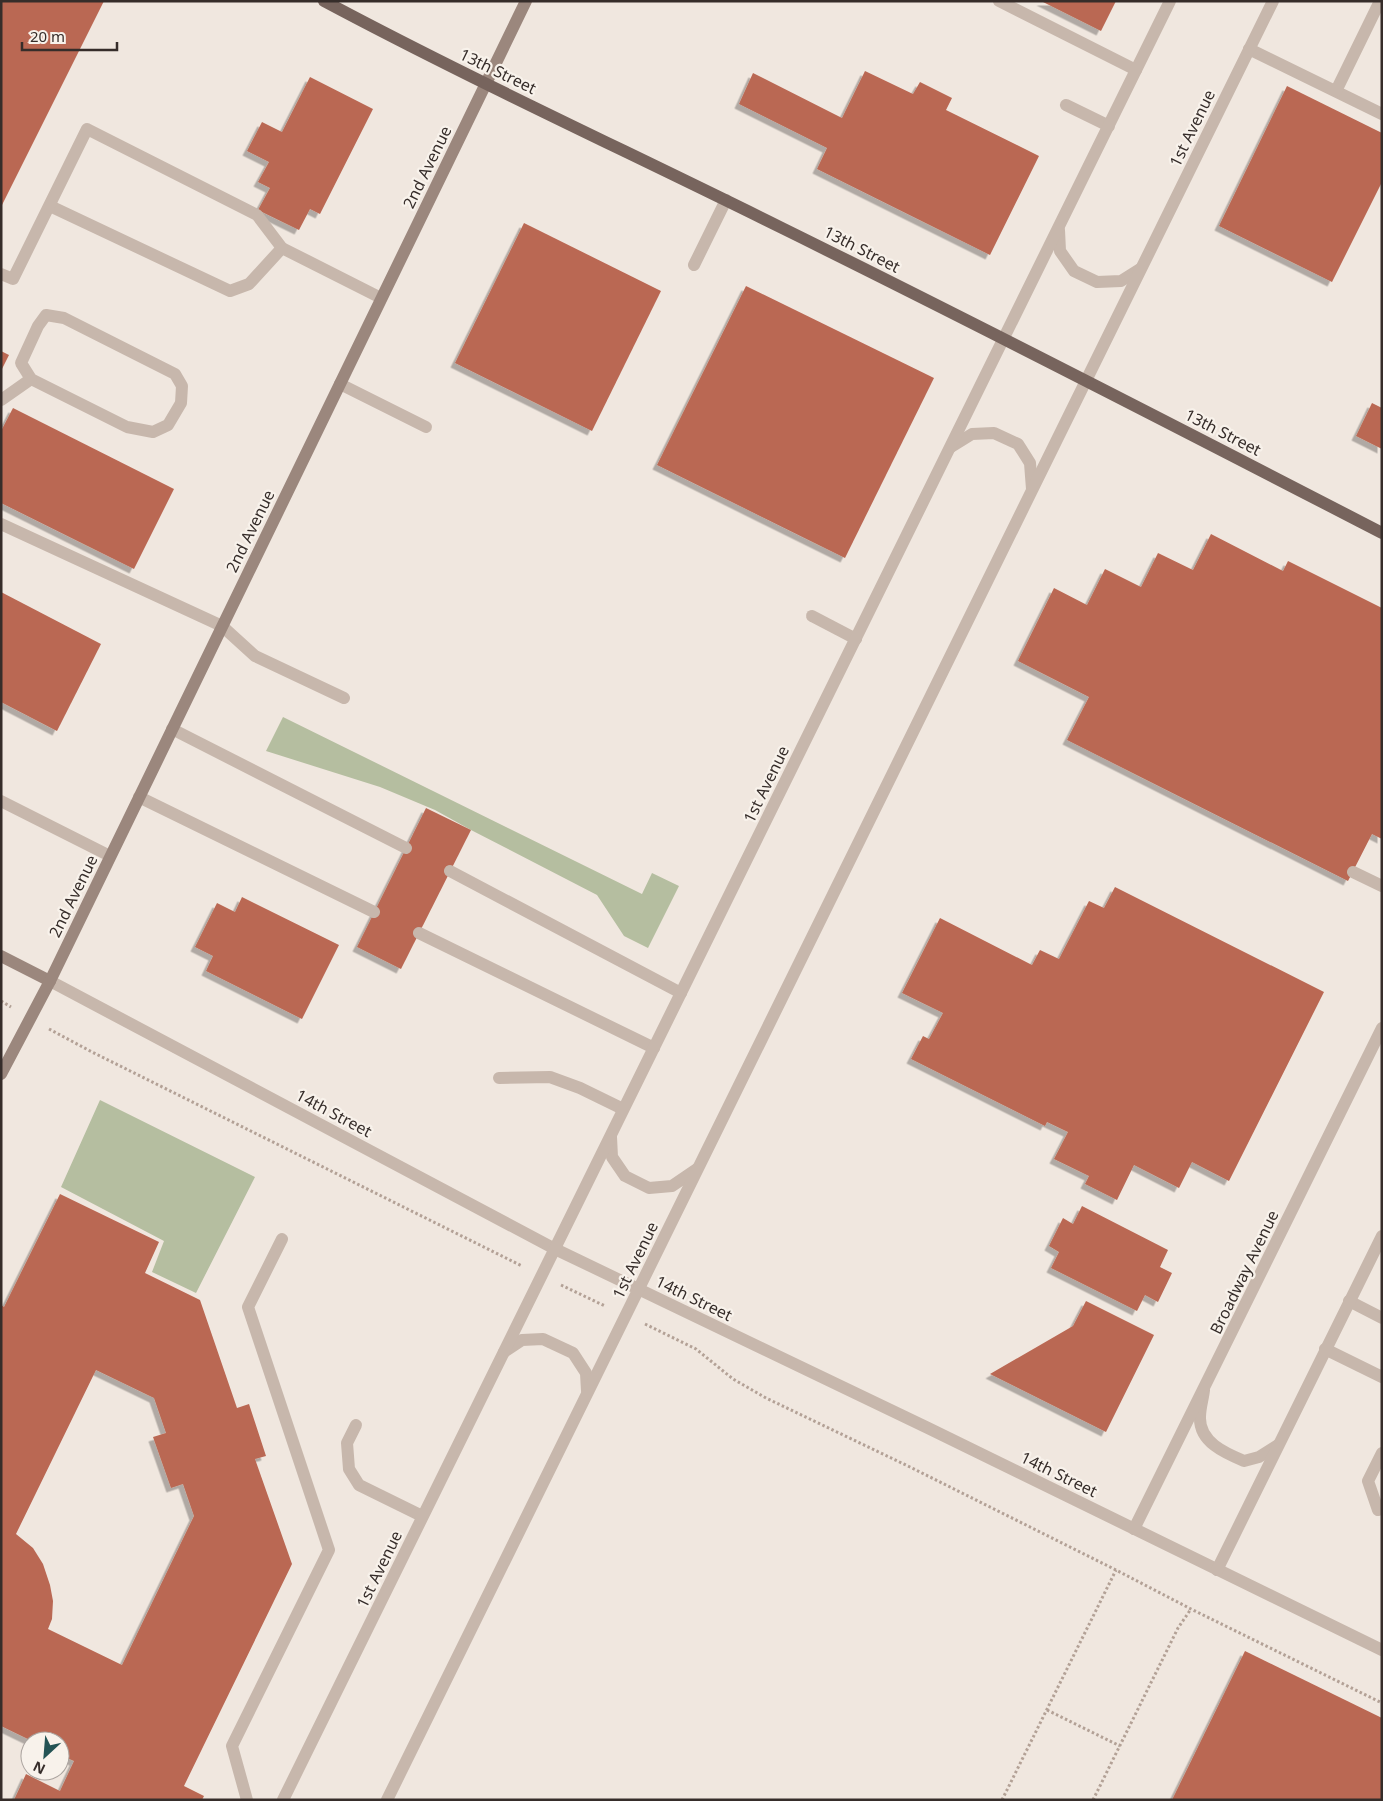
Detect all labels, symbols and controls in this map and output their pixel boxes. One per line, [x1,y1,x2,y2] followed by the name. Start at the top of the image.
[22,20,118,52] scale bar
[30,26,65,46] text: 20 m
[456,43,540,99] street label: 13th Street
[1164,86,1220,170] street label: 1st Avenue
[398,122,456,212] street label: 2nd Avenue
[820,220,904,278] street label: 13th Street
[1181,403,1265,461] street label: 13th Street
[221,486,279,576] street label: 2nd Avenue
[738,742,794,826] street label: 1st Avenue
[44,851,102,941] street label: 2nd Avenue
[292,1084,376,1142] street label: 14th Street
[1204,1206,1284,1338] street label: Broadway Avenue
[607,1218,663,1302] street label: 1st Avenue
[652,1270,736,1326] street label: 14th Street
[1017,1446,1101,1502] street label: 14th Street
[351,1527,407,1611] street label: 1st Avenue
[20,1731,70,1781] north arrow
[30,1757,48,1779] text: N

